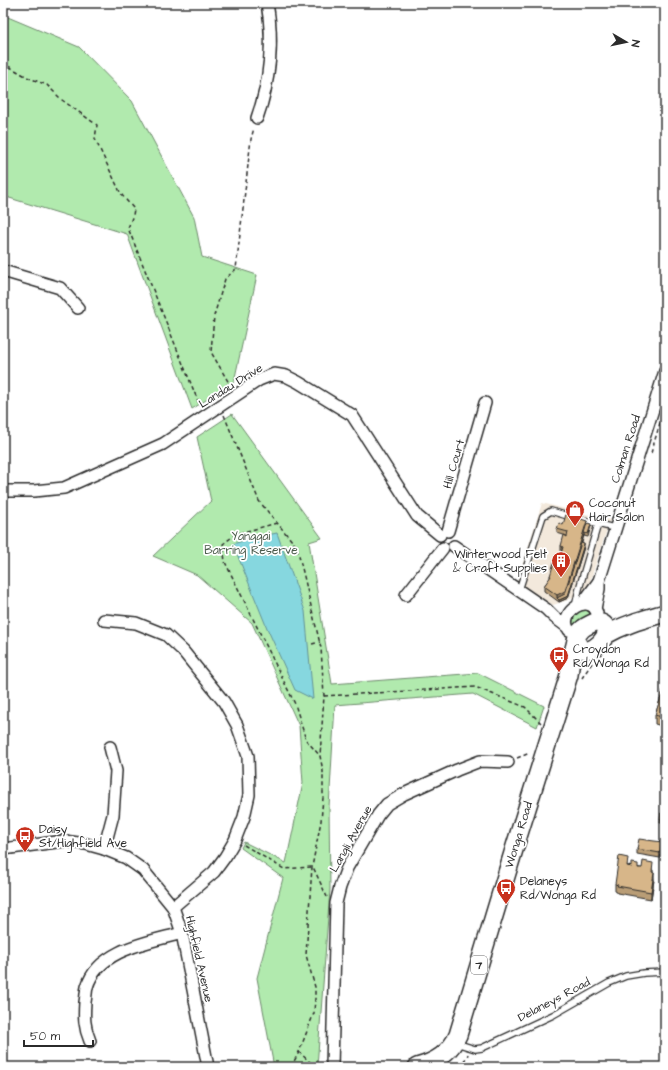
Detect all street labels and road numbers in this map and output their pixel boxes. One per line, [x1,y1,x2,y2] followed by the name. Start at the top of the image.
[196,359,267,412] street label: Landau Drive
[607,413,645,485] street label: Colman Road
[439,437,469,491] street label: Hill Court
[501,800,538,871] street label: Wonga Road
[326,802,378,876] street label: Langli Avenue
[180,914,217,1005] street label: Highfield Avenue
[471,956,487,974] road number: 7
[515,974,594,1027] street label: Delaneys Road

